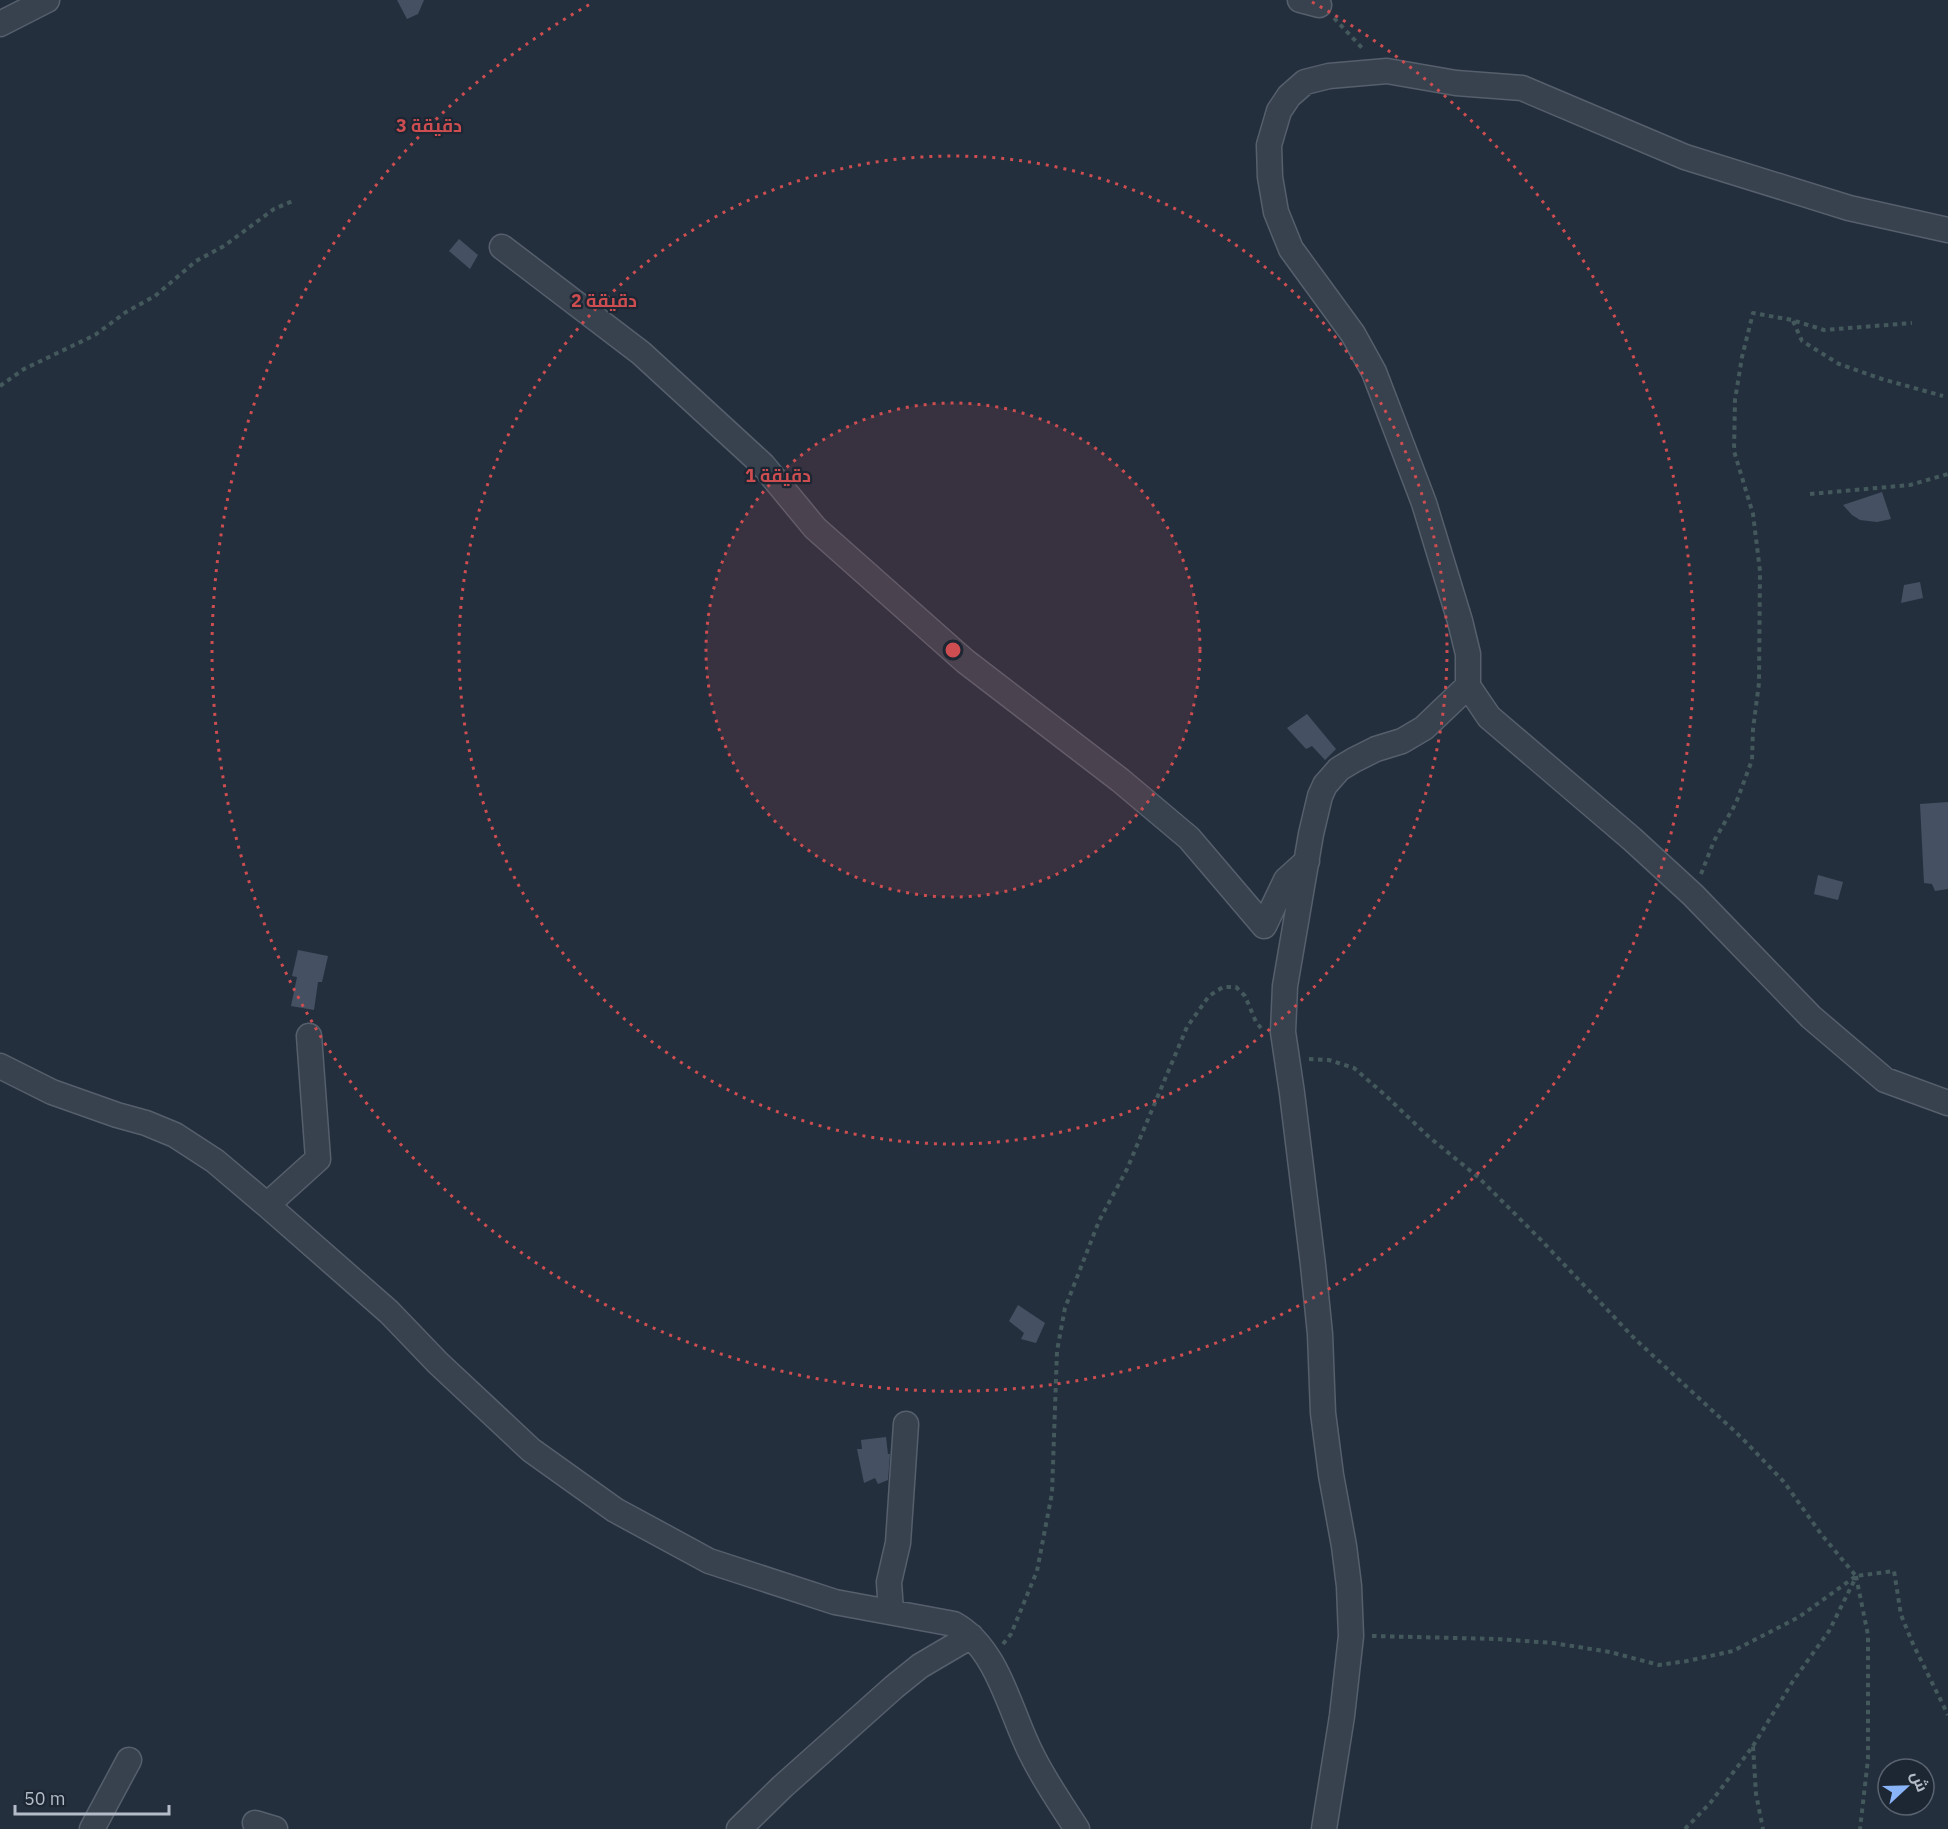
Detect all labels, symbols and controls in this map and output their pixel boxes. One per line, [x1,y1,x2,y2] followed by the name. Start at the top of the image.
[396,114,462,137] text: 3 دقيقة
[571,289,637,312] text: 2 دقيقة
[745,464,811,487] text: 1 دقيقة
[943,640,963,660] centre of rings
[1876,1757,1936,1817] north arrow
[1907,1768,1933,1795] text: ش
[15,1778,170,1816] scale bar
[24,1787,66,1810] text: 50 m

